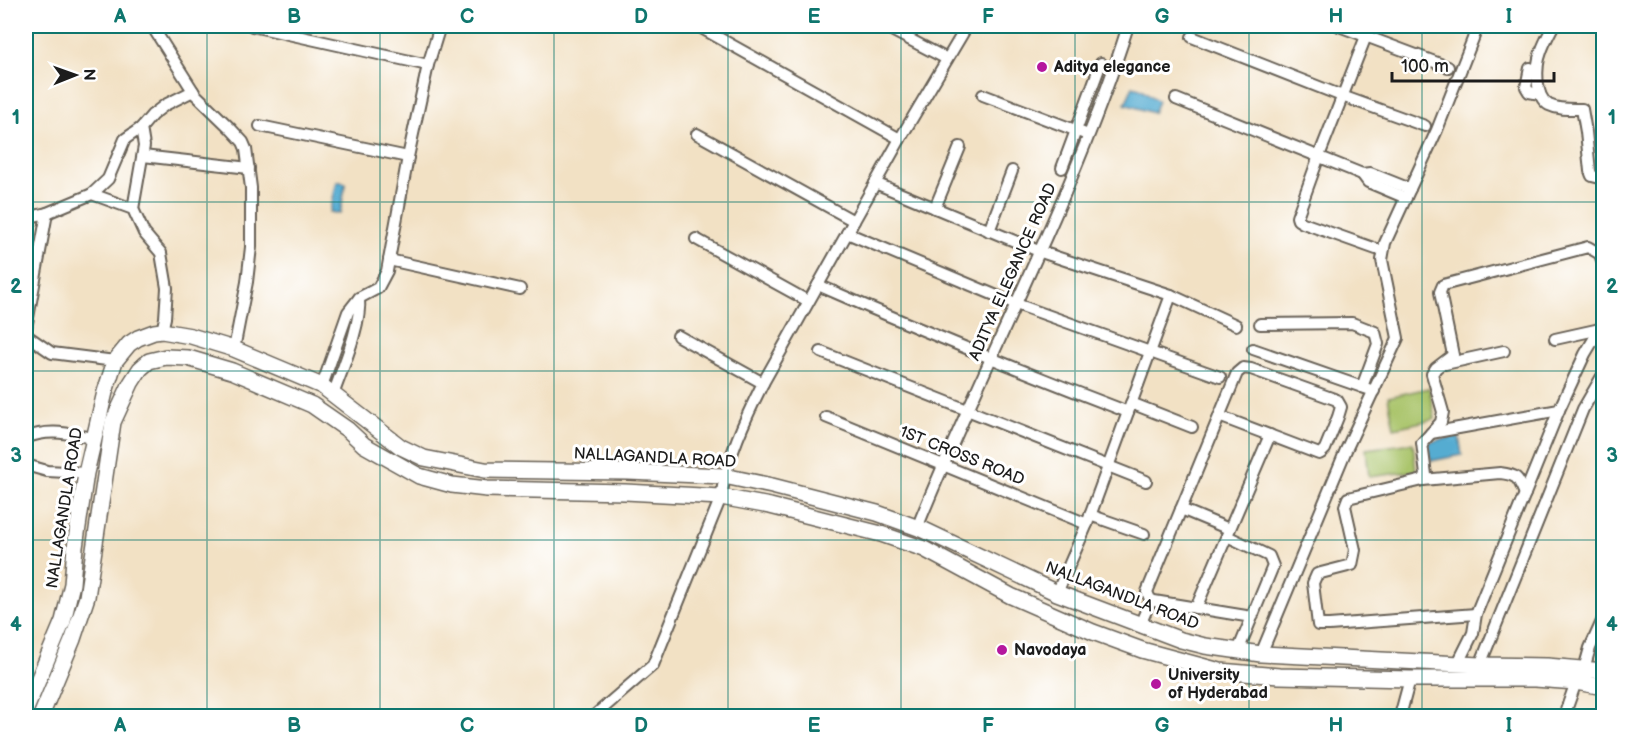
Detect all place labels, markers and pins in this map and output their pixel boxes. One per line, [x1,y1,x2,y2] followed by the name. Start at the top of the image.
[1053,58,1171,77] place label: Aditya elegance
[1035,60,1049,74] marker: Aditya elegance
[1014,641,1086,660] place label: Navodaya
[995,643,1009,657] marker: Navodaya
[1168,666,1268,703] place label: University of Hyderabad
[1149,677,1163,691] marker: University of Hyderabad

